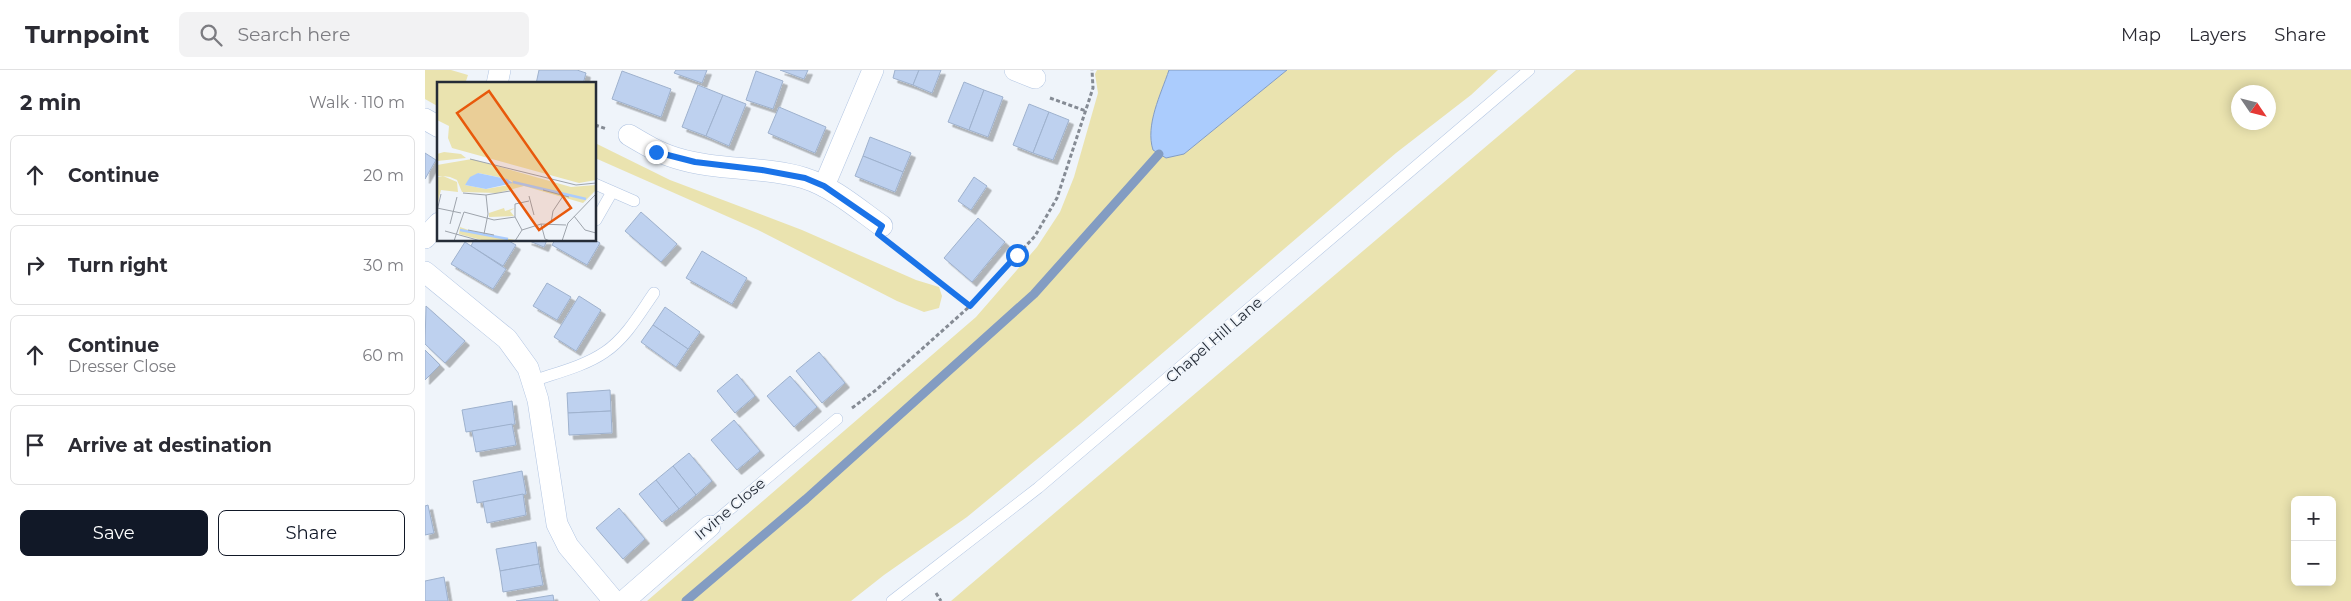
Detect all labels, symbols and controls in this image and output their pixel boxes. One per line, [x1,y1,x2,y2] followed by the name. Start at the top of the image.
[179,12,529,57] search box
[25,20,149,49] text: Turnpoint
[197,21,225,49] icon: search
[237,23,350,46] text: Search here
[2121,24,2161,46] text: Map
[2189,24,2246,46] text: Layers
[2274,24,2326,46] text: Share
[437,82,596,241] inset map
[2231,85,2276,130] north arrow
[20,90,81,115] text: 2 min
[309,93,405,112] text: Walk · 110 m
[645,141,668,164] route end
[21,161,49,189] icon: ahead
[68,164,159,187] text: Continue
[363,166,404,185] text: 20 m
[1006,244,1029,267] route start
[21,251,49,279] icon: right
[68,254,168,277] text: Turn right
[363,256,404,275] text: 30 m
[1161,292,1266,387] street label: Chapel Hill Lane
[68,334,159,357] text: Continue
[21,341,49,369] icon: ahead
[362,346,404,365] text: 60 m
[68,357,176,376] text: Dresser Close
[21,431,49,459] icon: arrive
[68,434,272,457] text: Arrive at destination
[690,474,769,544] street label: Irvine Close
[2291,496,2336,586] map controls
[2291,496,2336,541] button: +
[20,510,208,556] button: Save
[218,510,405,556] button: Share
[2291,541,2336,586] button: −

